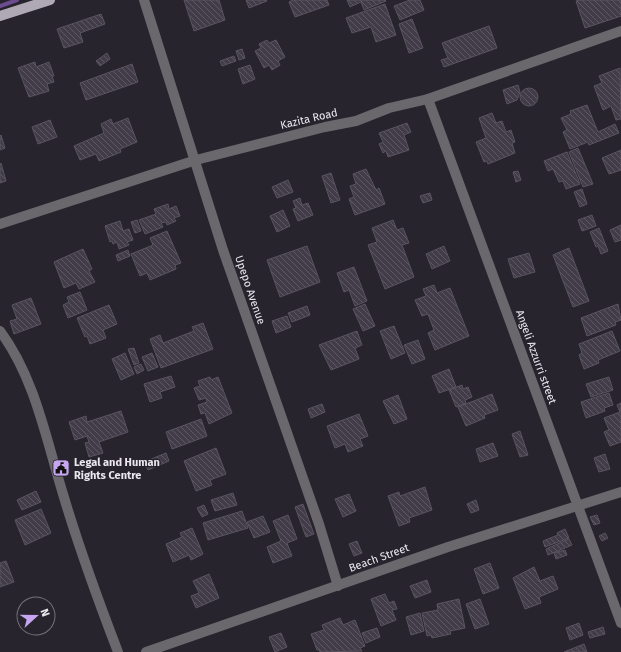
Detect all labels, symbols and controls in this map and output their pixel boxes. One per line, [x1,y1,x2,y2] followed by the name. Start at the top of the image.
[279,106,339,132] street label: Kazita Road
[232,254,268,326] street label: Upepo Avenue
[513,308,559,406] street label: Angeli Azzurri street
[74,456,160,482] place label: Legal and Human Rights Centre
[51,458,71,478] public building icon: Legal and Human Rights Centre
[347,541,411,575] street label: Beach Street
[16,596,56,636] north arrow
[37,607,52,618] text: N

